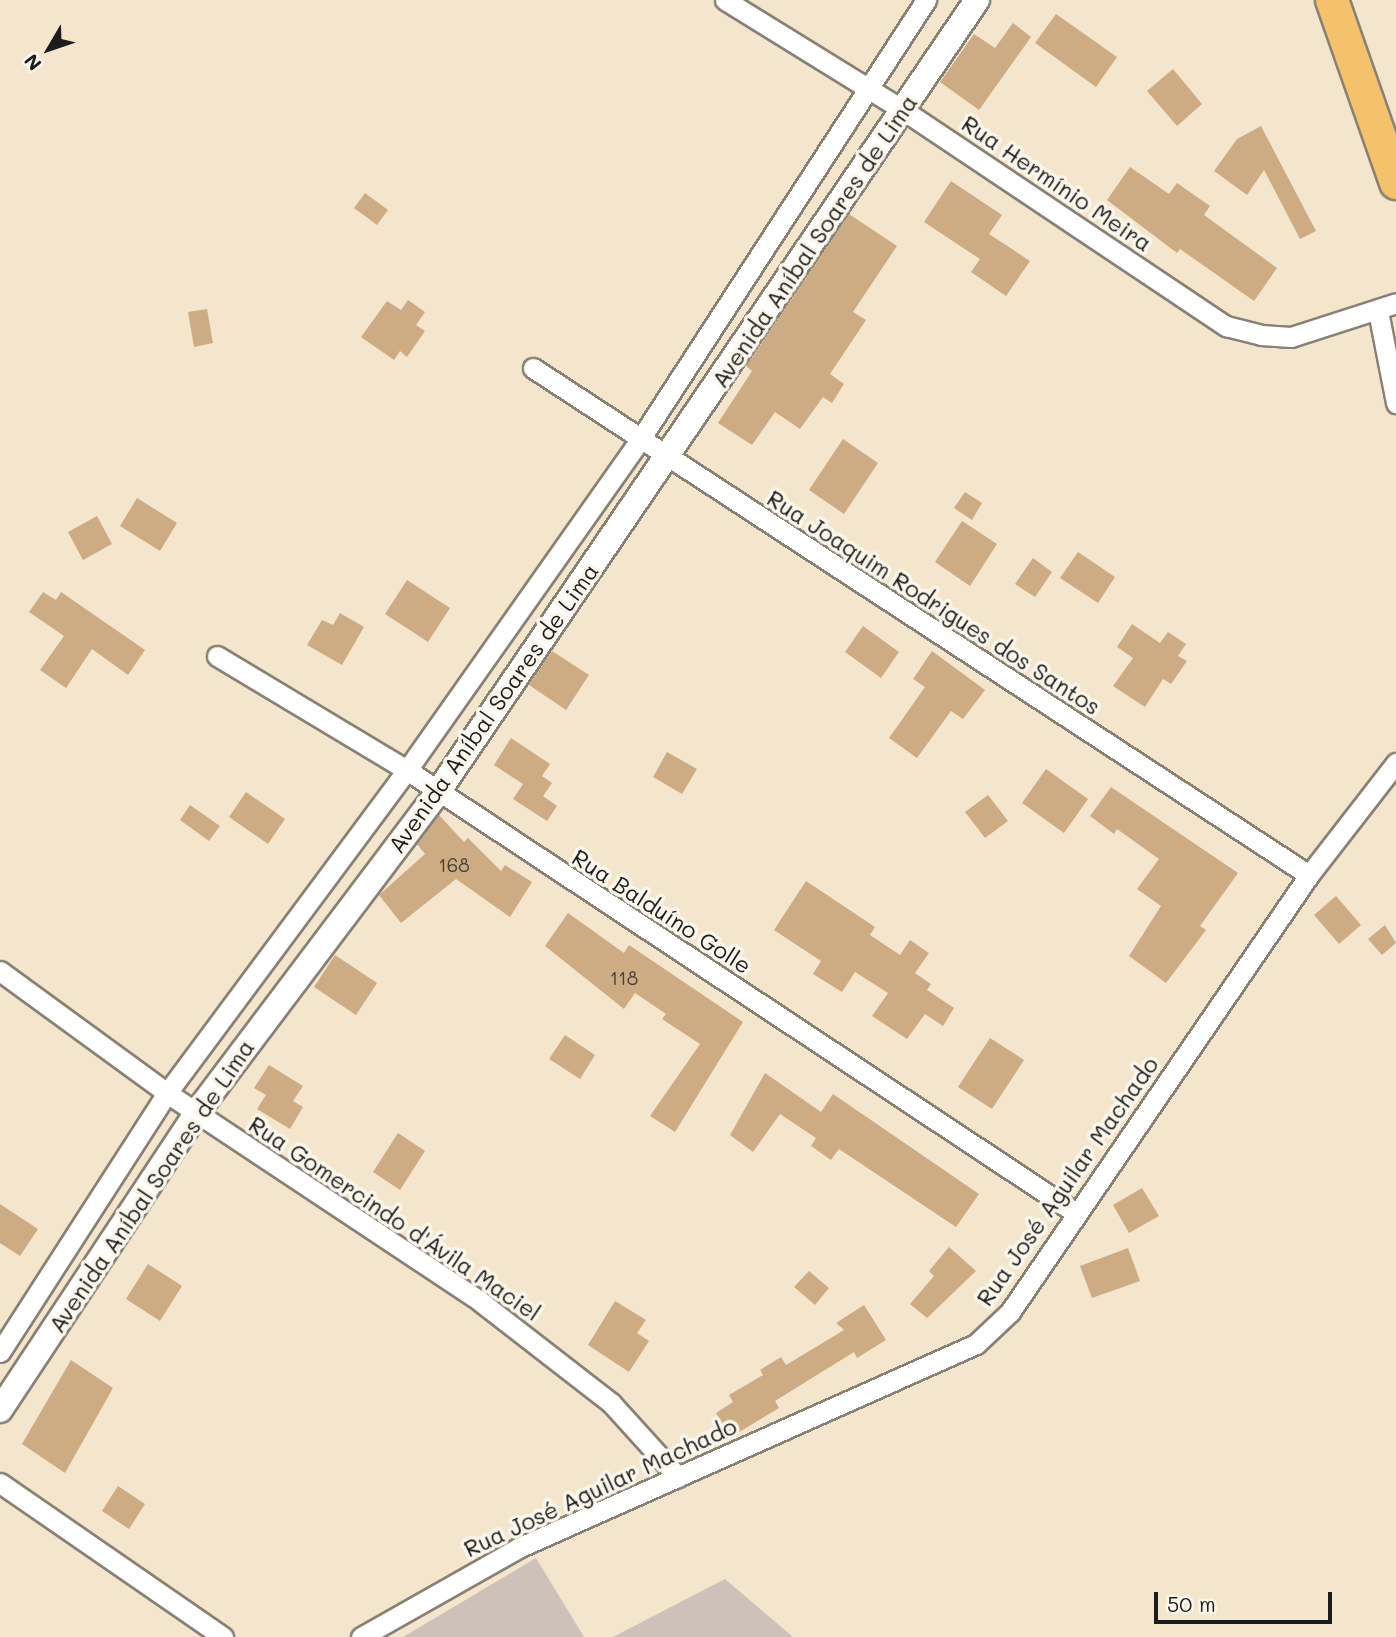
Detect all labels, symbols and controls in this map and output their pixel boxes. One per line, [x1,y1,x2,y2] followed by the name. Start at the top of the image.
[14,14,84,84] north arrow
[18,49,47,76] text: N
[705,89,923,393] street label: Avenida Aníbal Soares de Lima
[957,109,1157,257] street label: Rua Hermínio Meira
[762,484,1106,720] street label: Rua Joaquim Rodrigues dos Santos
[382,558,604,858] street label: Avenida Aníbal Soares de Lima
[567,843,757,979] street label: Rua Balduíno Golle
[438,854,470,876] house number: 168
[610,967,638,989] house number: 118
[42,1034,260,1338] street label: Avenida Aníbal Soares de Lima
[970,1051,1164,1311] street label: Rua José Aguilar Machado
[244,1110,546,1326] street label: Rua Gomercindo d'Ávila Maciel
[459,1412,741,1562] street label: Rua José Aguilar Machado
[1158,1578,1336,1622] scale bar
[1167,1590,1216,1617] text: 50 m

